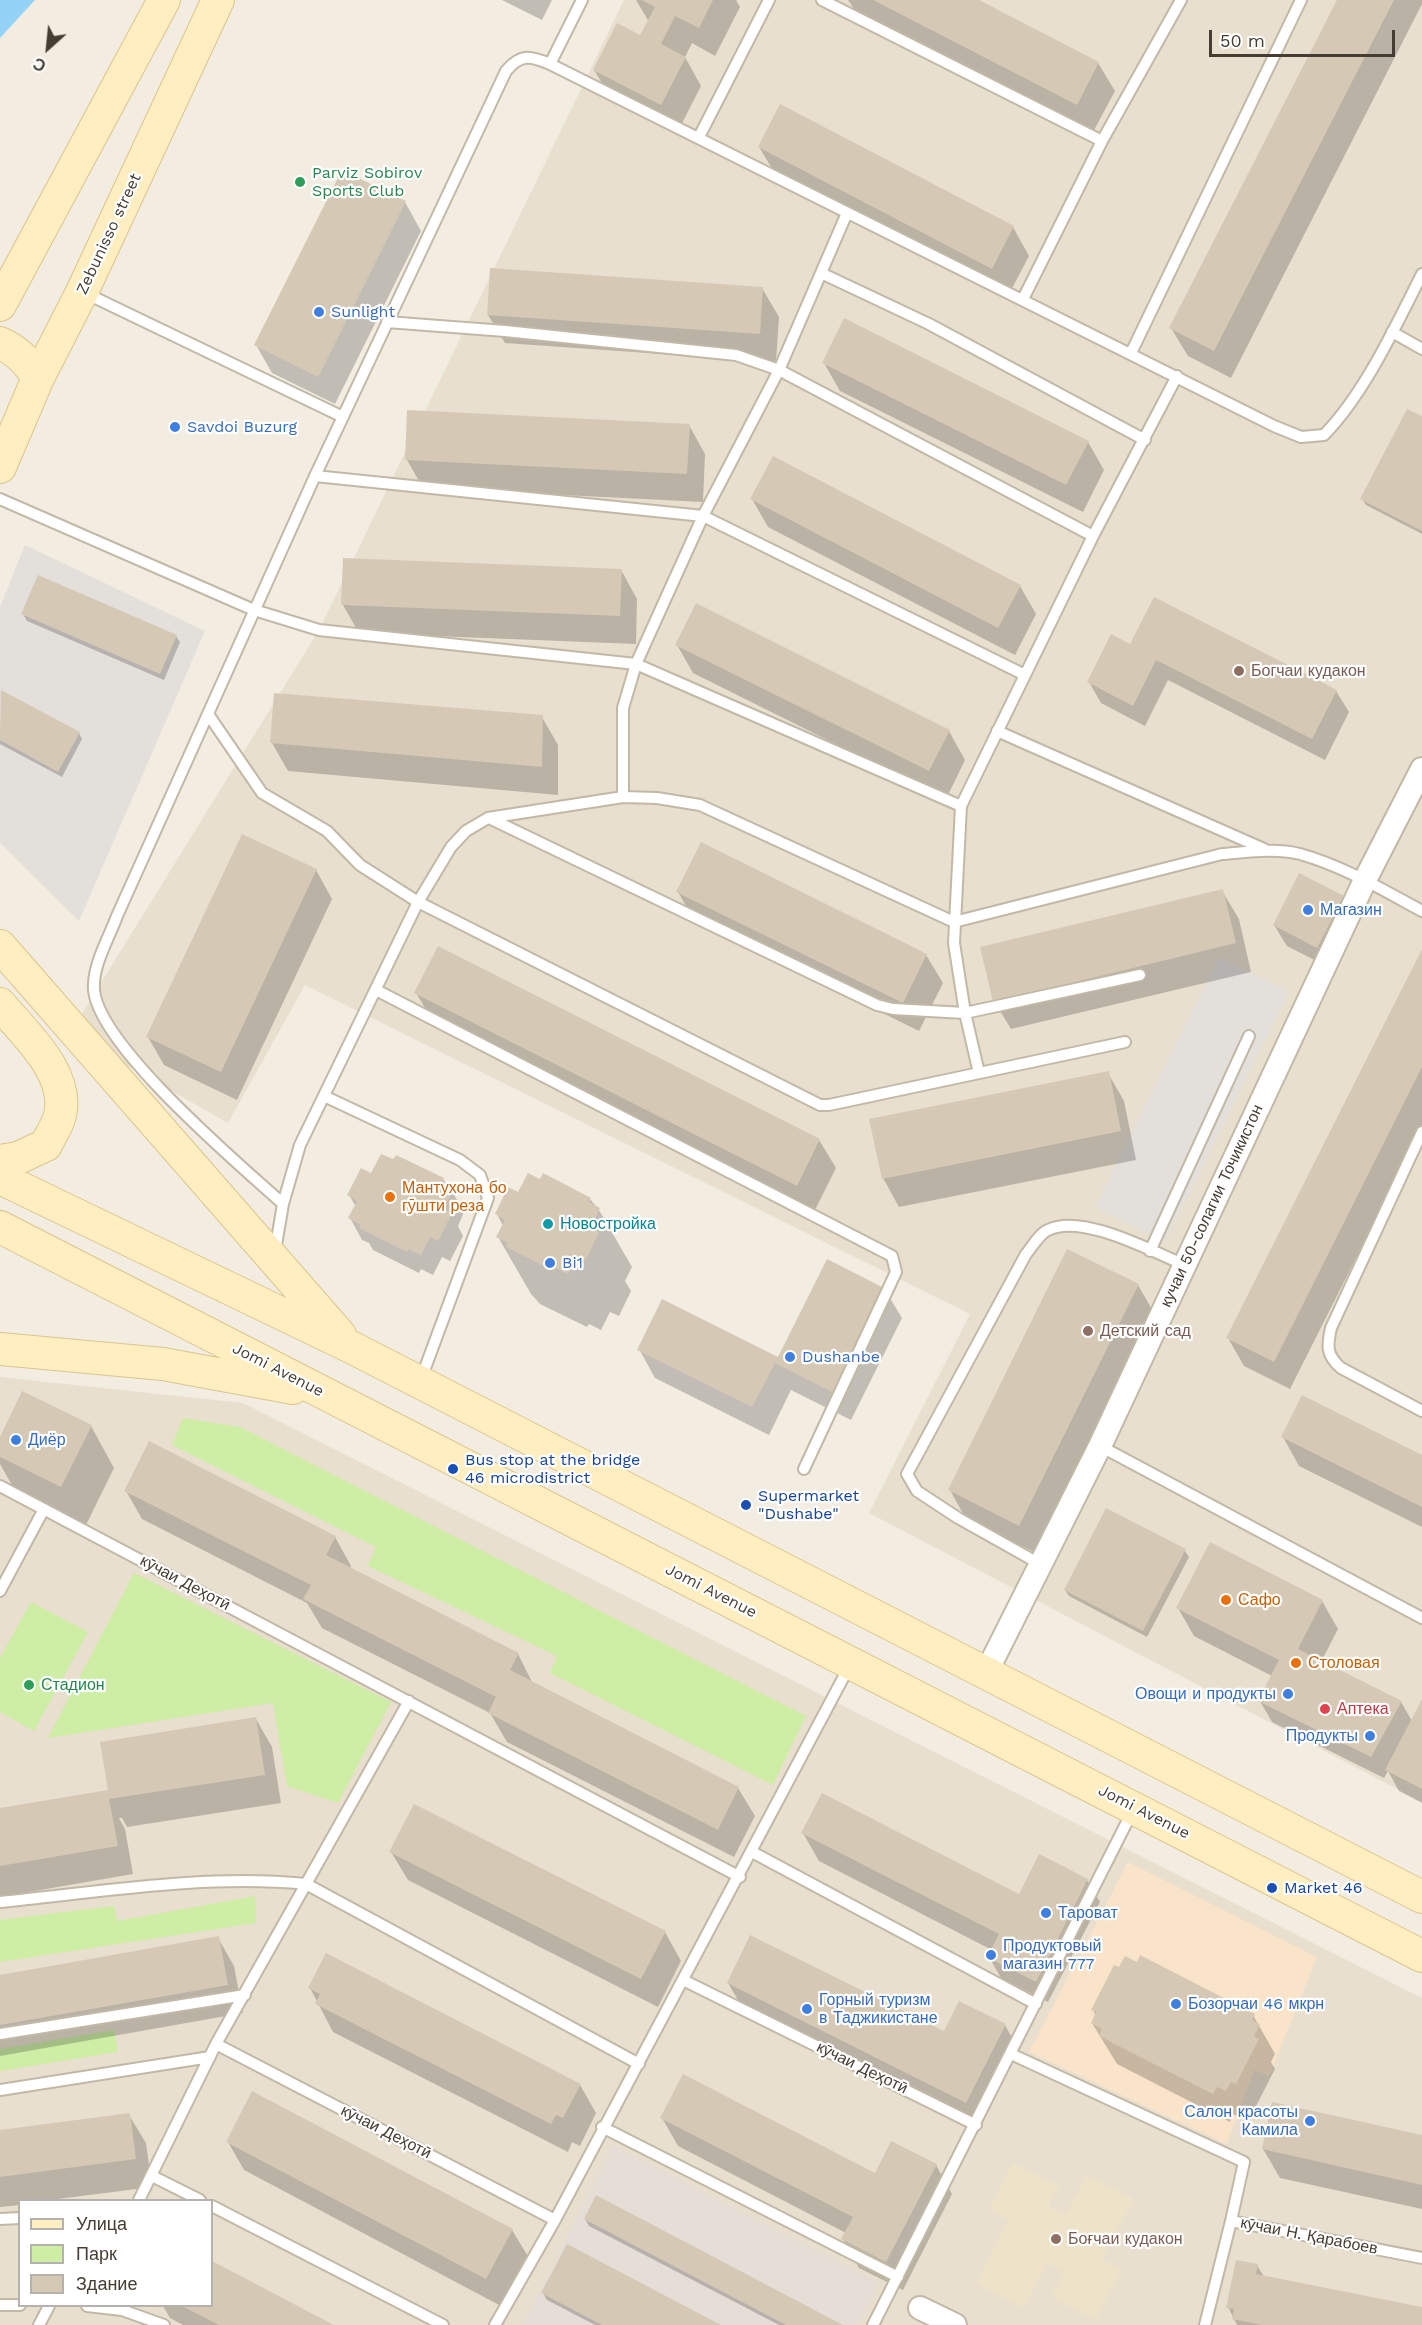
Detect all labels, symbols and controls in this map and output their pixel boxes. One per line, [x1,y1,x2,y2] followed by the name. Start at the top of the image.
[18,18,78,78] north arrow
[1212,18,1398,56] scale bar
[1220,30,1265,51] text: 50 m
[30,53,49,76] text: С
[312,163,422,201] place label: Parviz Sobirov Sports Club
[73,170,145,298] street label: Zebunisso street
[293,175,307,189] marker: Parviz Sobirov Sports Club
[331,302,395,322] place label: Sunlight
[312,305,326,319] marker: Sunlight
[187,417,297,437] place label: Savdoi Buzurg
[168,420,182,434] marker: Savdoi Buzurg
[1251,661,1366,681] place label: Богчаи кудакон
[1232,664,1246,678] marker: Богчаи кудакон
[1320,900,1382,920] place label: Магазин
[1301,903,1315,917] marker: Магазин
[1156,1102,1268,1310] street label: кучаи 50-солагии Точикистон
[402,1178,507,1216] place label: Мантухона бо гӯшти реза
[383,1190,397,1204] marker: Мантухона бо гӯшти реза
[560,1214,656,1234] place label: Новостройка
[541,1217,555,1231] marker: Новостройка
[562,1253,583,1273] place label: Bi1
[543,1256,557,1270] marker: Bi1
[1100,1321,1191,1341] place label: Детский сад
[1081,1324,1095,1338] marker: Детский сад
[229,1339,327,1401] street label: Jomi Avenue
[802,1347,880,1367] place label: Dushanbe
[783,1350,797,1364] marker: Dushanbe
[28,1430,66,1450] place label: Диёр
[9,1433,23,1447] marker: Диёр
[465,1450,640,1488] place label: Bus stop at the bridge 46 microdistrict
[446,1462,460,1476] marker: Bus stop at the bridge 46 microdistrict
[758,1486,859,1524] place label: Supermarket "Dushabe"
[739,1498,753,1512] marker: Supermarket "Dushabe"
[137,1551,233,1615] street label: кӯчаи Деҳотӣ
[662,1560,760,1622] street label: Jomi Avenue
[1238,1590,1281,1610] place label: Сафо
[1219,1593,1233,1607] marker: Сафо
[1308,1653,1380,1673] place label: Столовая
[1289,1656,1303,1670] marker: Столовая
[41,1675,105,1695] place label: Стадион
[22,1678,36,1692] marker: Стадион
[1135,1684,1276,1704] place label: Овощи и продукты
[1281,1687,1295,1701] marker: Овощи и продукты
[1337,1699,1389,1719] place label: Аптека
[1318,1702,1332,1716] marker: Аптека
[1286,1726,1358,1746] place label: Продукты
[1363,1729,1377,1743] marker: Продукты
[1095,1781,1193,1843] street label: Jomi Avenue
[1284,1878,1363,1898] place label: Market 46
[1265,1881,1279,1895] marker: Market 46
[1058,1903,1118,1923] place label: Тароват
[1039,1906,1053,1920] marker: Тароват
[1003,1936,1101,1974] place label: Продуктовый магазин 777
[984,1948,998,1962] marker: Продуктовый магазин 777
[819,1990,938,2028] place label: Горный туризм в Таджикистане
[1188,1994,1324,2014] place label: Бозорчаи 46 мкрн
[1169,1997,1183,2011] marker: Бозорчаи 46 мкрн
[800,2002,814,2016] marker: Горный туризм в Таджикистане
[813,2038,911,2098] street label: кӯчаи Деҳотӣ
[337,2101,435,2163] street label: кӯчаи Деҳотӣ
[1184,2102,1298,2140] place label: Салон красоты Камила
[1303,2114,1317,2128] marker: Салон красоты Камила
[18,2199,213,2307] legend
[76,2213,127,2234] text: Улица
[1239,2213,1379,2259] street label: кӯчаи Н. Қарабоев
[1068,2229,1183,2249] place label: Боғчаи кудакон
[1049,2232,1063,2246] marker: Боғчаи кудакон
[76,2243,117,2264] text: Парк
[76,2273,137,2294] text: Здание

